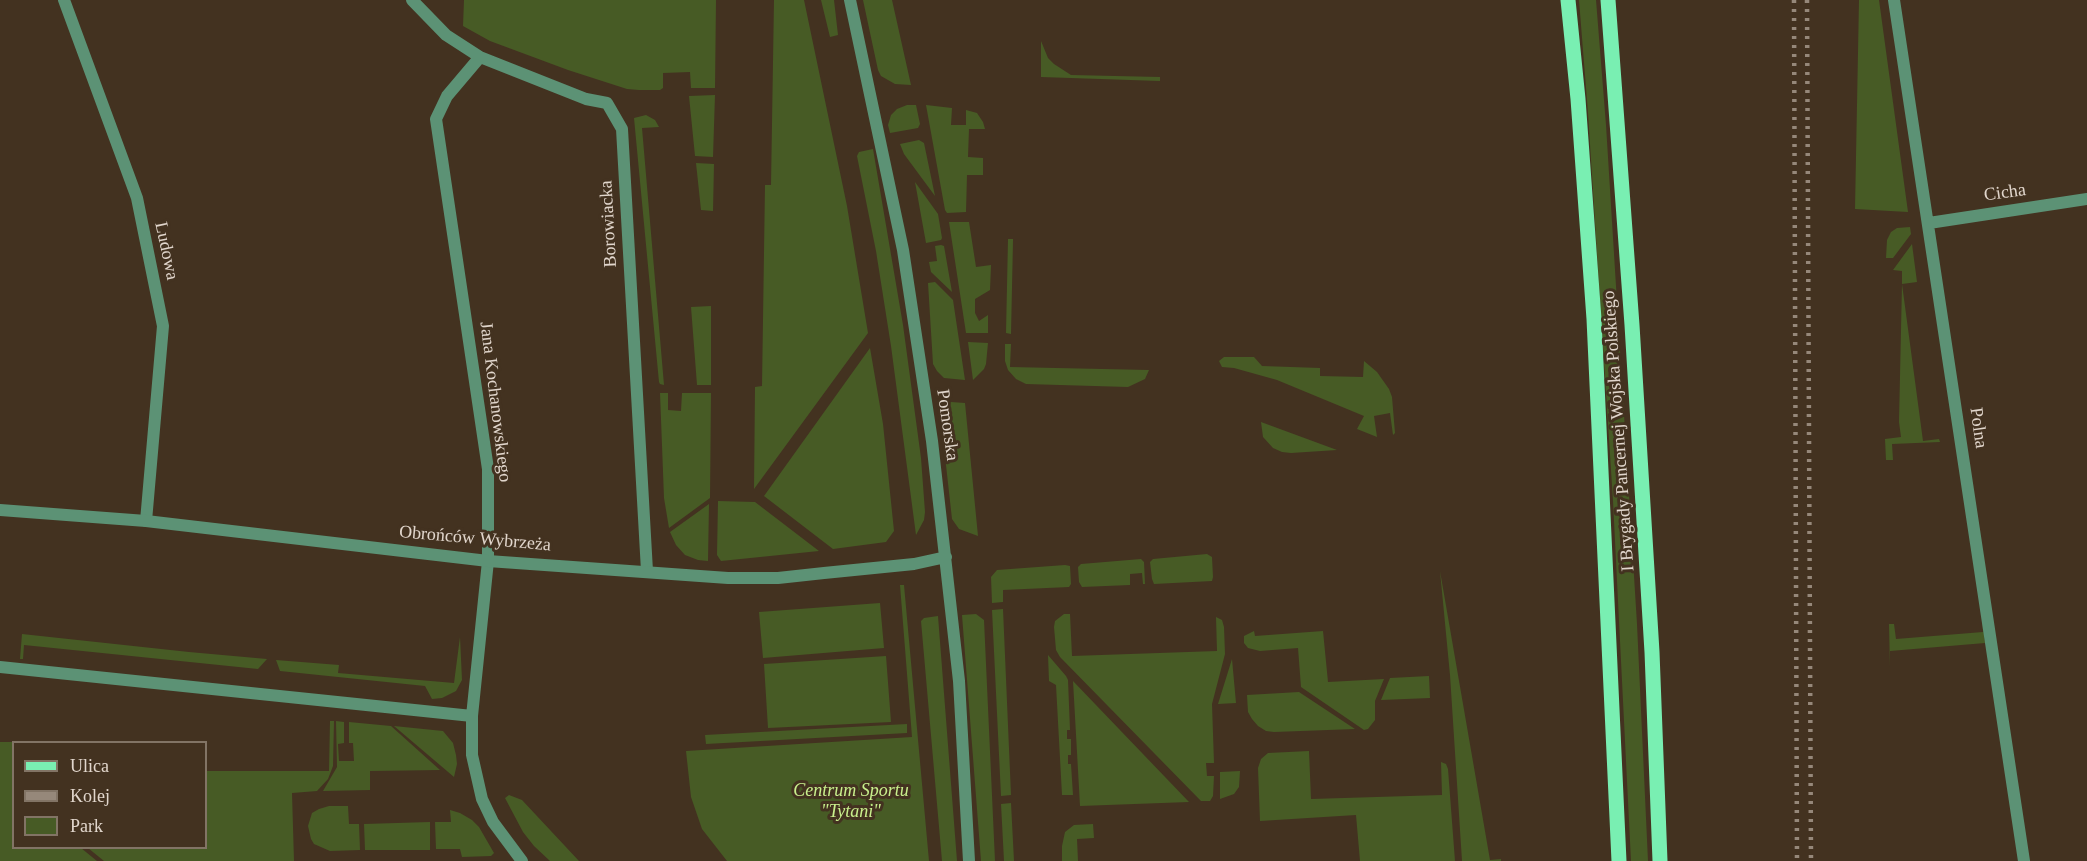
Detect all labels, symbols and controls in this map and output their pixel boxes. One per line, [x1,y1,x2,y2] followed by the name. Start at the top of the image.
[1983,179,2027,207] street label: Cicha
[596,180,622,268] street label: Borowiacka
[149,220,183,282] street label: Ludowa
[1598,290,1640,572] street label: I Brygady Pancernej Wojska Polskiego
[474,321,516,483] street label: Jana Kochanowskiego
[931,388,963,462] street label: Pomorska
[1964,406,1992,450] street label: Polna
[398,522,552,556] street label: Obrońców Wybrzeża
[12,741,207,849] legend
[70,756,109,776] text: Ulica
[793,780,909,822] park label: Centrum Sportu "Tytani"
[70,786,110,806] text: Kolej
[70,816,103,836] text: Park

